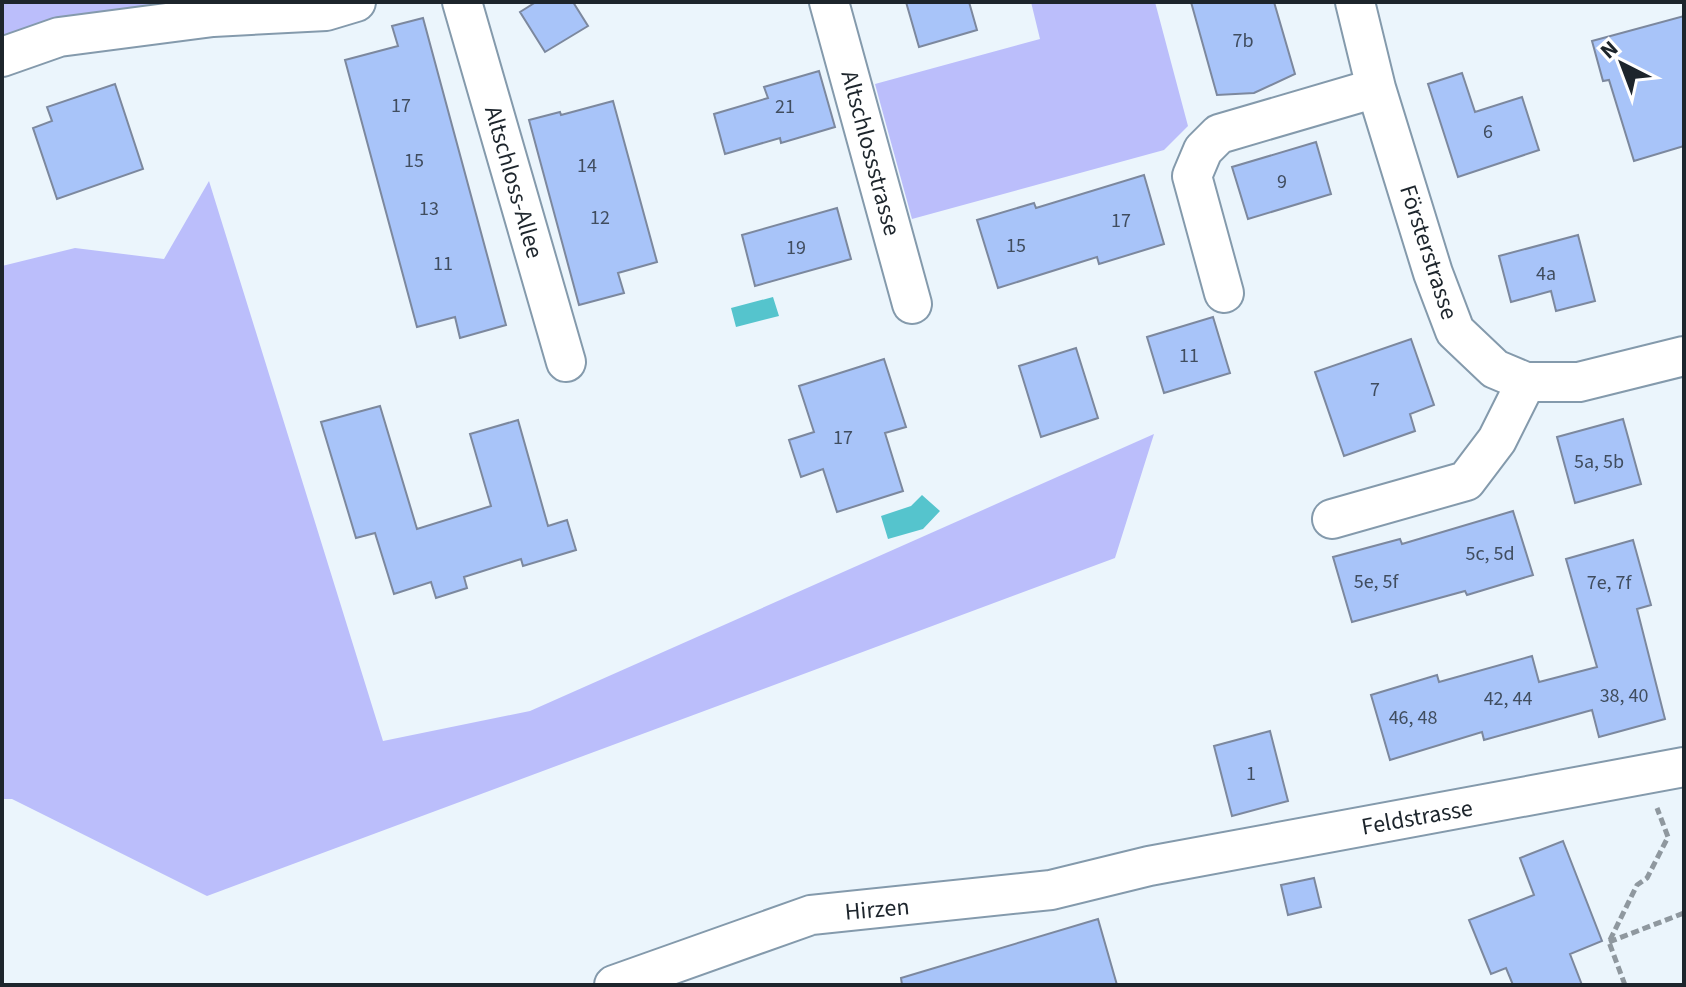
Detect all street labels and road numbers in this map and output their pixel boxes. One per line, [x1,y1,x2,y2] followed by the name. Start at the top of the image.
[832,67,909,240] street label: Altschlossstrasse
[475,102,552,262] street label: Altschloss-Allee
[1390,180,1467,324] street label: Försterstrasse
[1359,790,1475,844] street label: Feldstrasse
[843,889,911,930] street label: Hirzen

